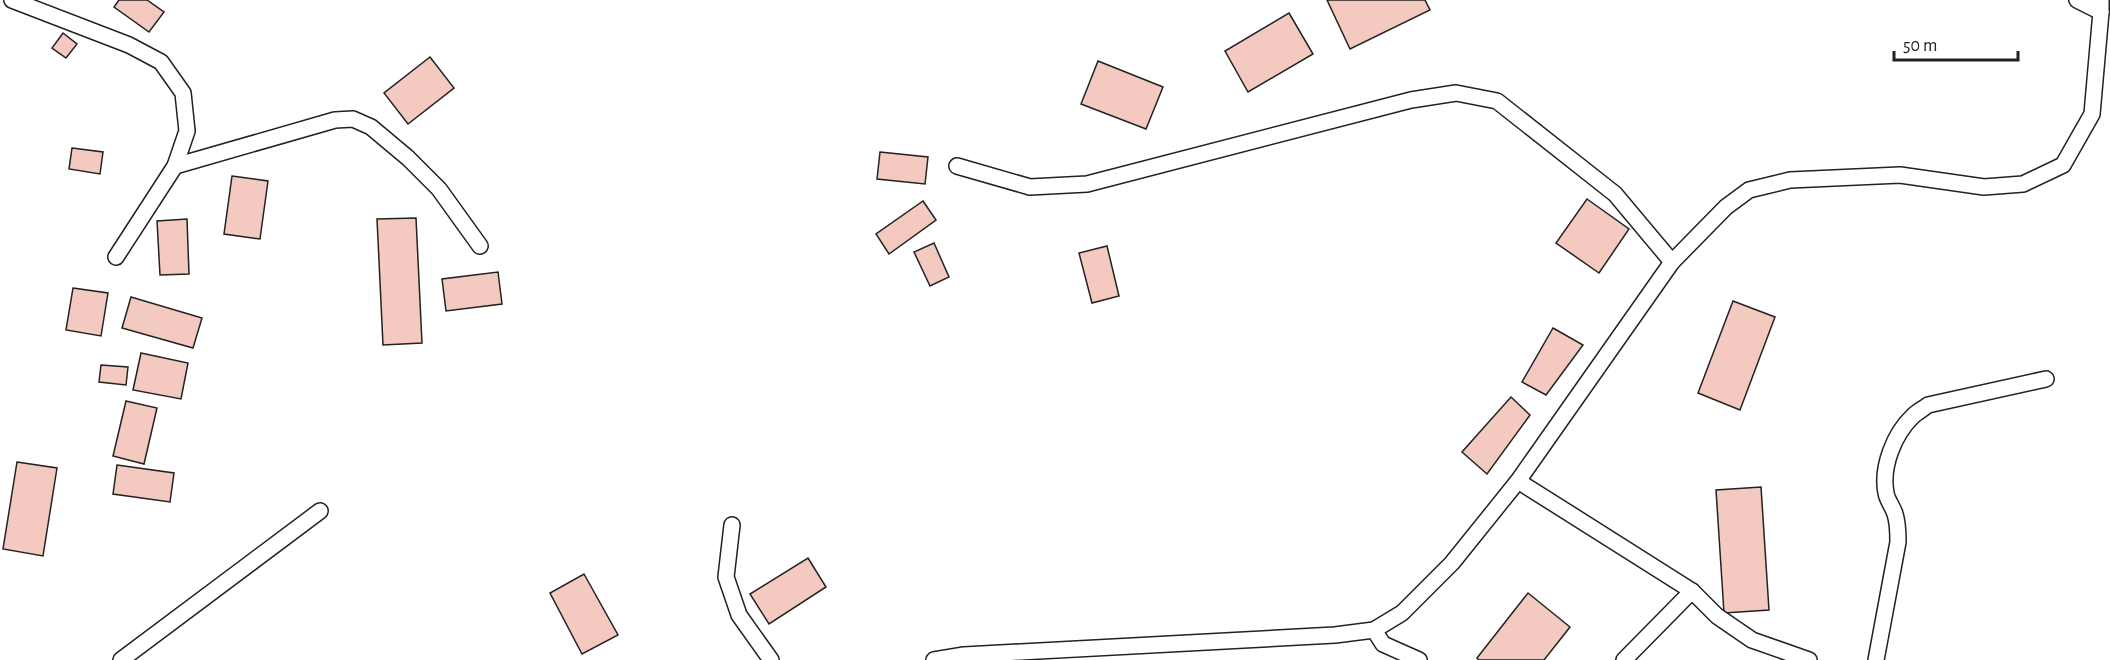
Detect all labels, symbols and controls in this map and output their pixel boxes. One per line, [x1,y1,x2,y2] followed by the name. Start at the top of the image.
[1894,24,2018,62] scale bar
[1903,37,1937,55] text: 50 m

